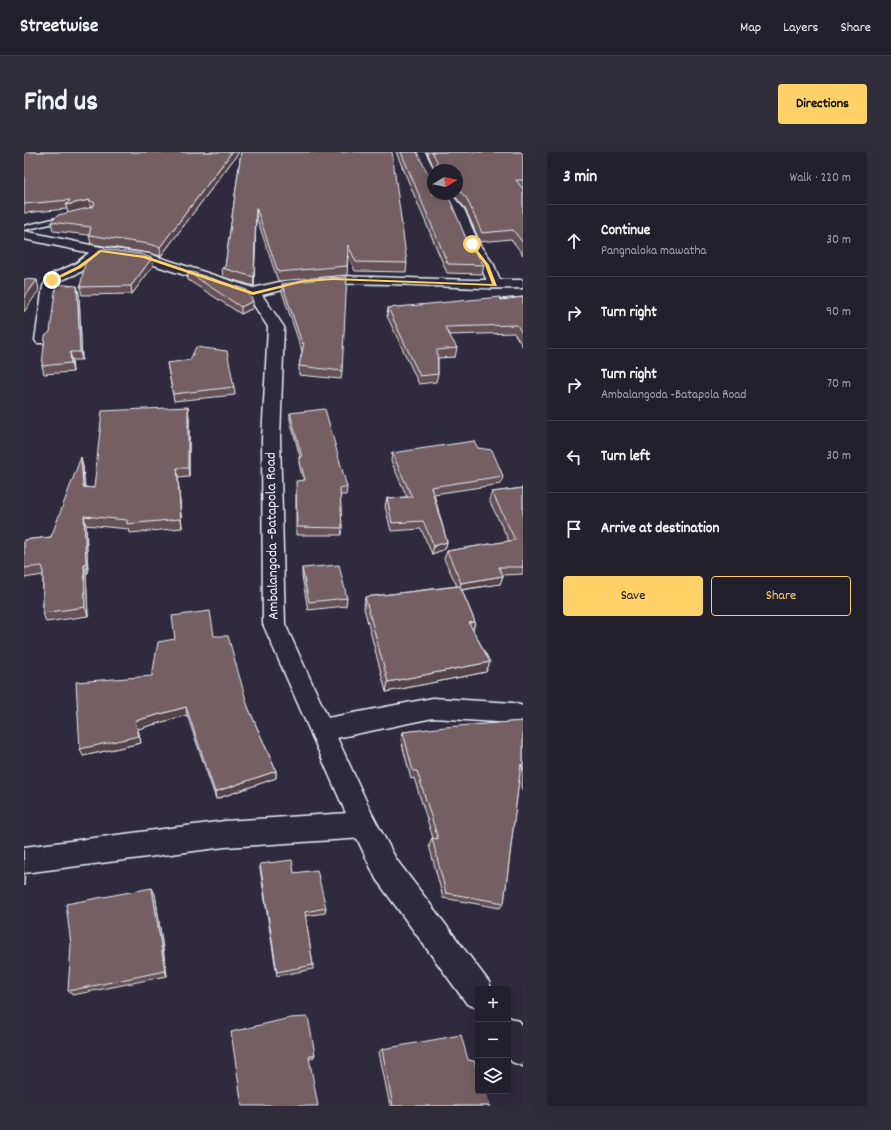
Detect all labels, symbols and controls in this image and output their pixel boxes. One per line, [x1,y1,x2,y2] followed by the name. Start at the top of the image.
[20,14,98,41] text: Streetwise
[740,18,761,38] text: Map
[783,18,818,38] text: Layers
[840,18,871,38] text: Share
[24,84,98,124] text: Find us
[778,84,867,124] button: Directions
[427,164,463,200] north arrow
[563,166,597,190] text: 3 min
[790,169,851,188] text: Walk · 220 m
[601,220,650,242] text: Continue
[563,230,585,252] icon: ahead
[826,231,851,250] text: 30 m
[463,235,481,253] route start
[601,242,706,261] text: Pangnaloka mawatha
[43,271,61,289] route end
[563,302,585,324] icon: right
[601,302,657,324] text: Turn right
[826,303,851,322] text: 90 m
[601,364,657,386] text: Turn right
[563,374,585,396] icon: right
[827,375,851,394] text: 70 m
[601,386,746,405] text: Ambalangoda -Batapola Road
[563,446,585,468] icon: left
[601,446,650,468] text: Turn left
[826,447,851,466] text: 30 m
[261,452,285,620] street label: Ambalangoda -Batapola Road
[563,518,585,540] icon: arrive
[601,518,719,540] text: Arrive at destination
[563,576,703,616] button: Save
[711,576,851,616] button: Share
[475,986,511,1094] map controls
[475,986,511,1022] button: +
[475,1022,511,1058] button: −
[475,1058,511,1094] button: layers

